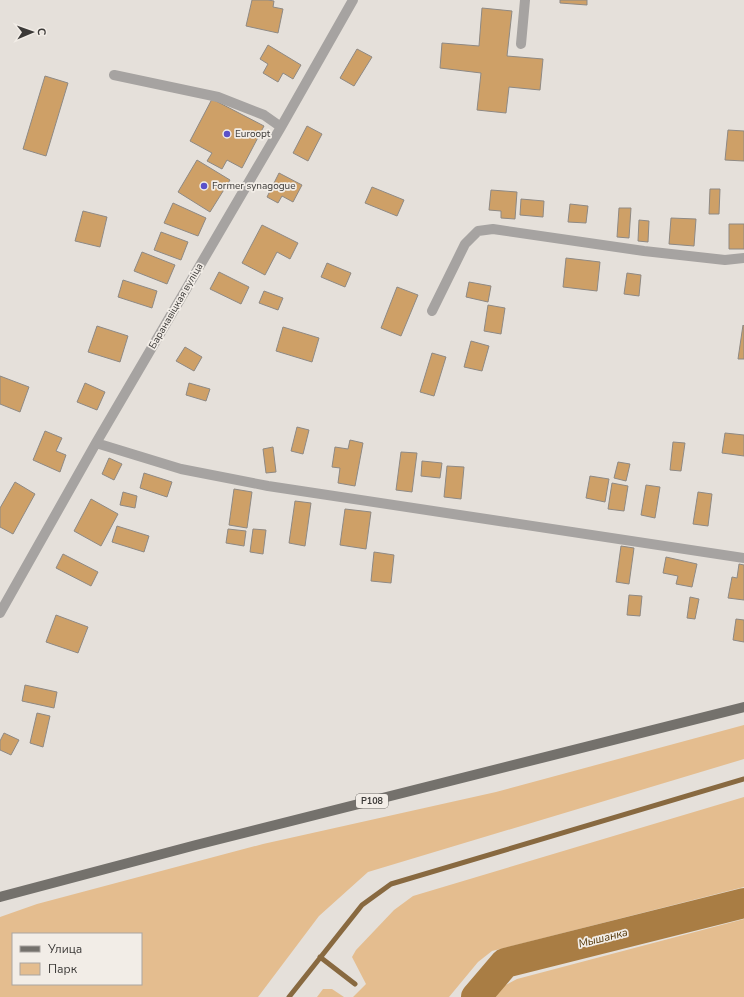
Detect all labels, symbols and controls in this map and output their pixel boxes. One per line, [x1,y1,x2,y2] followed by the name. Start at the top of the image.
[12,12,52,52] north arrow
[34,28,49,36] text: С
[235,127,271,141] place label: Euroopt
[222,129,232,139] marker: Euroopt
[212,179,296,193] place label: Former synagogue
[199,181,209,191] marker: Former synagogue
[146,260,206,352] street label: Баранавіцкая вуліца
[356,794,388,808] road number: Р108
[577,925,629,951] water label: Мышанка
[12,933,142,985] legend
[47,941,82,957] text: Улица
[48,961,78,977] text: Парк

